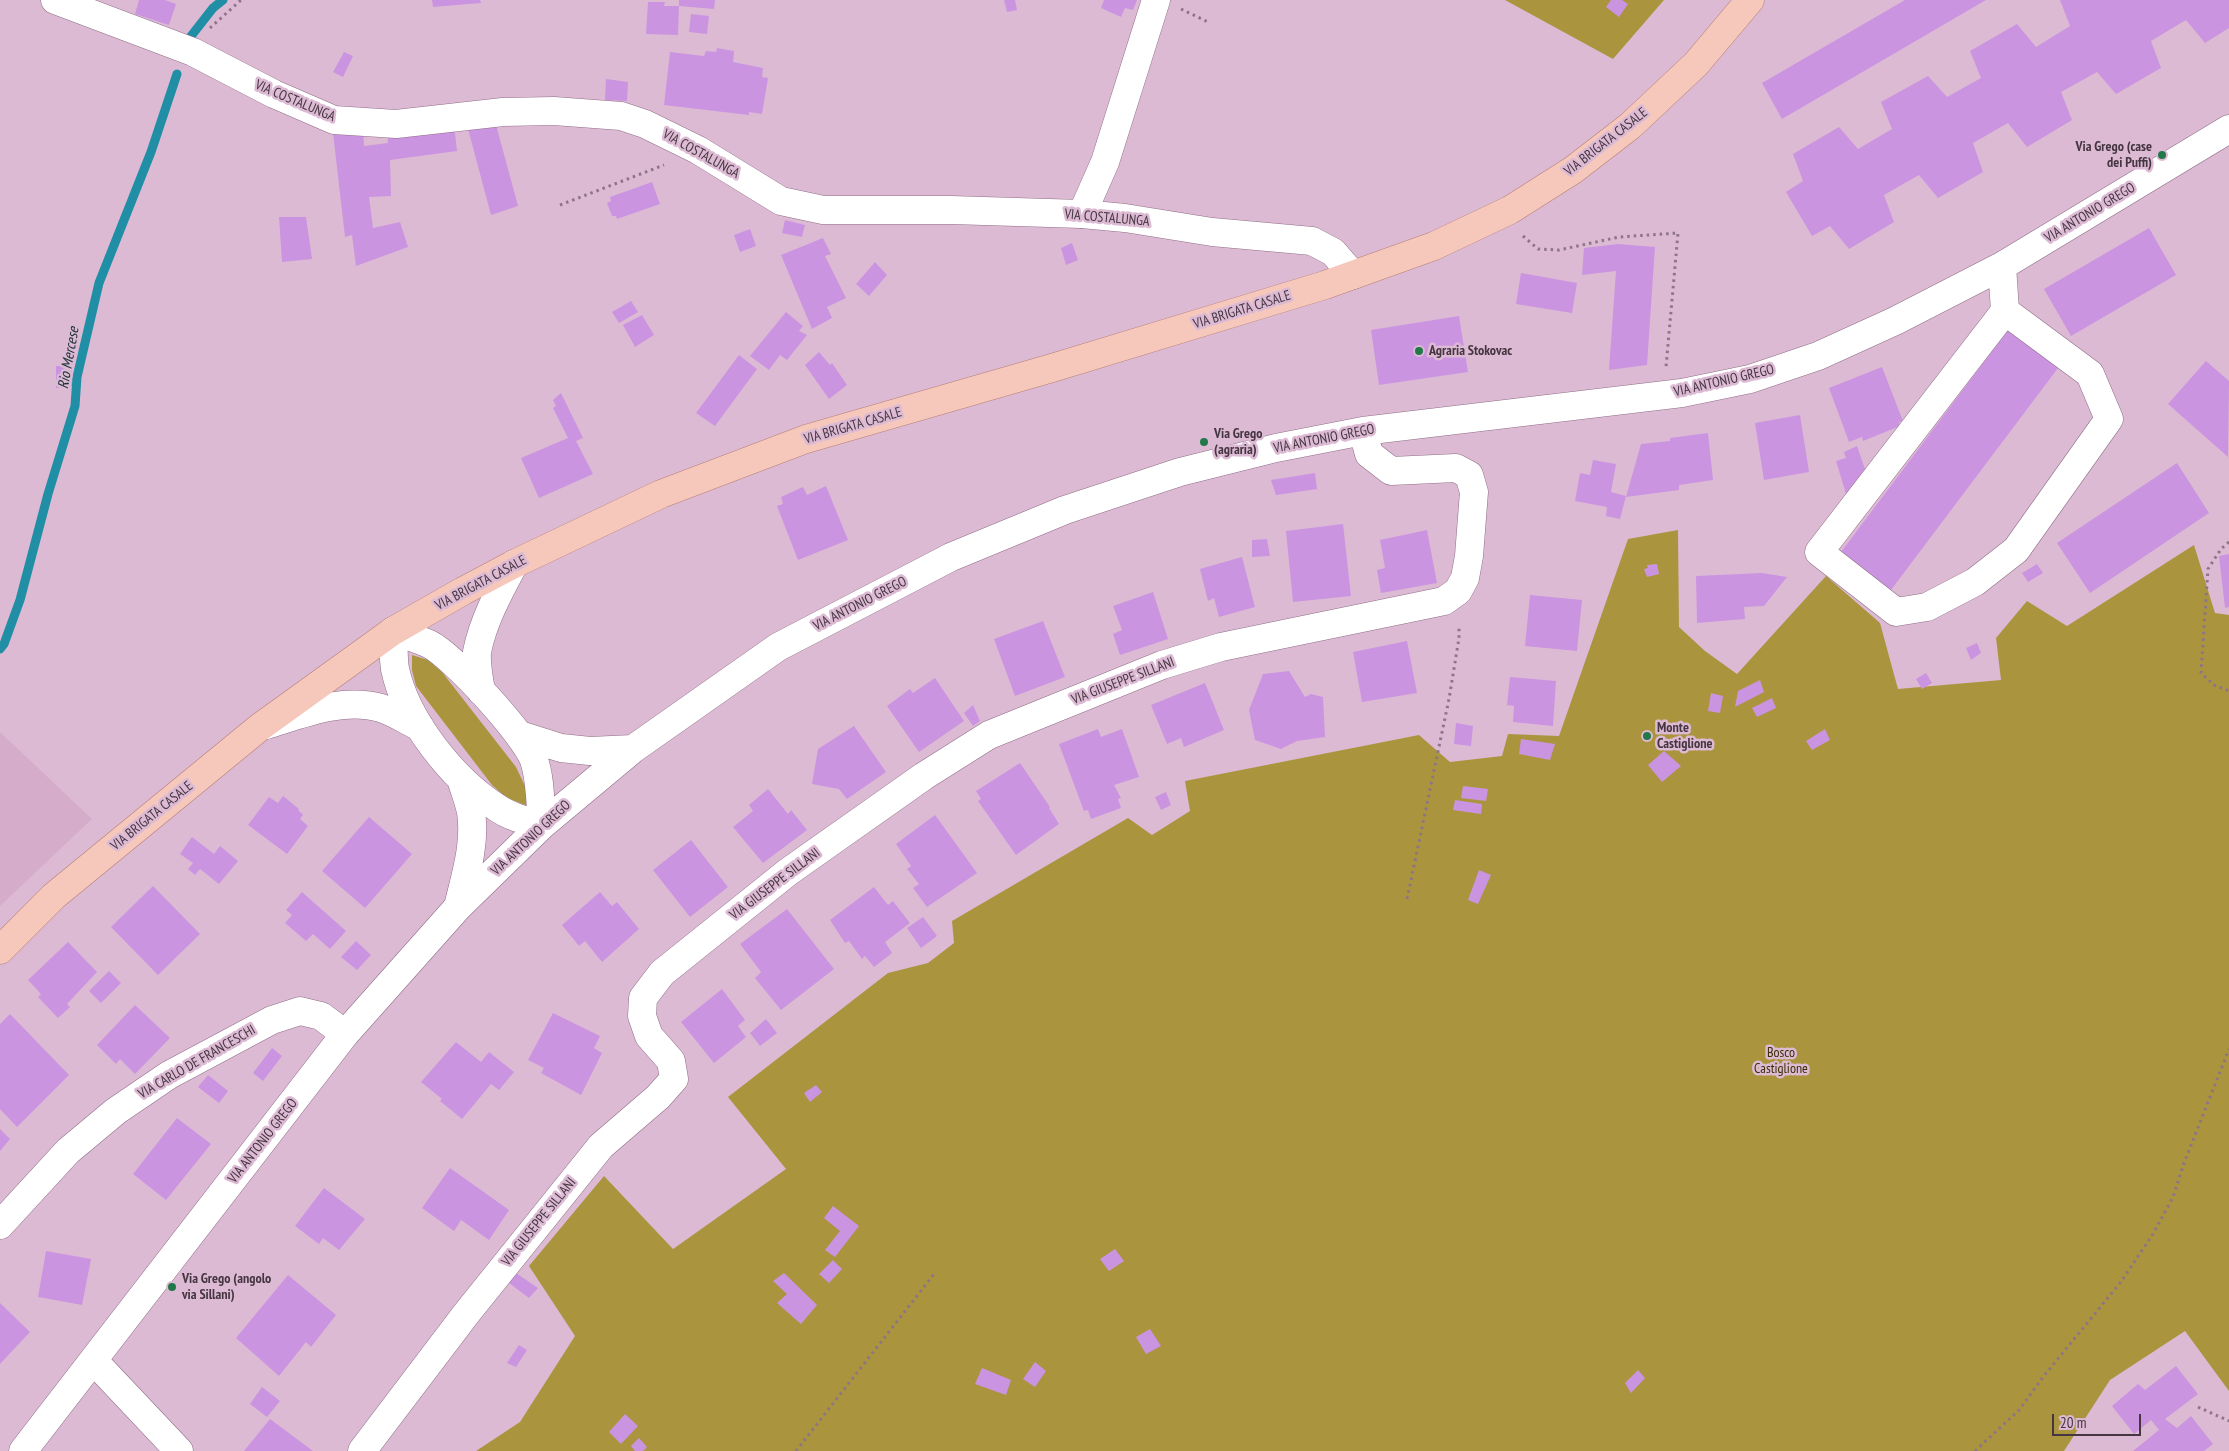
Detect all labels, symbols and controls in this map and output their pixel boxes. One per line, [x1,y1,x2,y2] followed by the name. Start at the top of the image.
[252,77,338,125] street label: VIA COSTALUNGA
[1561,104,1651,180] street label: VIA BRIGATA CASALE
[660,126,742,182] street label: VIA COSTALUNGA
[2075,139,2152,172] place label: Via Grego (case dei Puffi)
[2156,149,2168,161] marker: Via Grego (case dei Puffi)
[2042,179,2138,247] street label: VIA ANTONIO GREGO
[1064,206,1150,230] street label: VIA COSTALUNGA
[1191,287,1293,333] street label: VIA BRIGATA CASALE
[55,326,83,390] water label: Rio Mercese
[1429,343,1512,359] place label: Agraria Stokovac
[1413,345,1425,357] marker: Agraria Stokovac
[1672,361,1776,401] street label: VIA ANTONIO GREGO
[802,404,904,448] street label: VIA BRIGATA CASALE
[1272,421,1376,457] street label: VIA ANTONIO GREGO
[1214,426,1262,458] place label: Via Grego (agraria)
[1198,436,1210,448] marker: Via Grego (agraria)
[433,552,529,614] street label: VIA BRIGATA CASALE
[811,573,909,635] street label: VIA ANTONIO GREGO
[1069,654,1177,708] street label: VIA GIUSEPPE SILLANI
[1657,720,1712,752] place label: Monte Castiglione
[1641,730,1653,742] marker: Monte Castiglione
[108,778,196,854] street label: VIA BRIGATA CASALE
[488,797,574,879] street label: VIA ANTONIO GREGO
[727,845,823,923] street label: VIA GIUSEPPE SILLANI
[135,1022,259,1102] street label: VIA CARLO DE FRANCESCHI
[1754,1045,1808,1078] park label: Bosco Castiglione
[225,1095,301,1187] street label: VIA ANTONIO GREGO
[498,1174,580,1270] street label: VIA GIUSEPPE SILLANI
[182,1271,271,1304] place label: Via Grego (angolo via Sillani)
[166,1281,178,1293] marker: Via Grego (angolo via Sillani)
[2054,1404,2143,1436] scale bar
[2060,1413,2086,1432] text: 20 m

